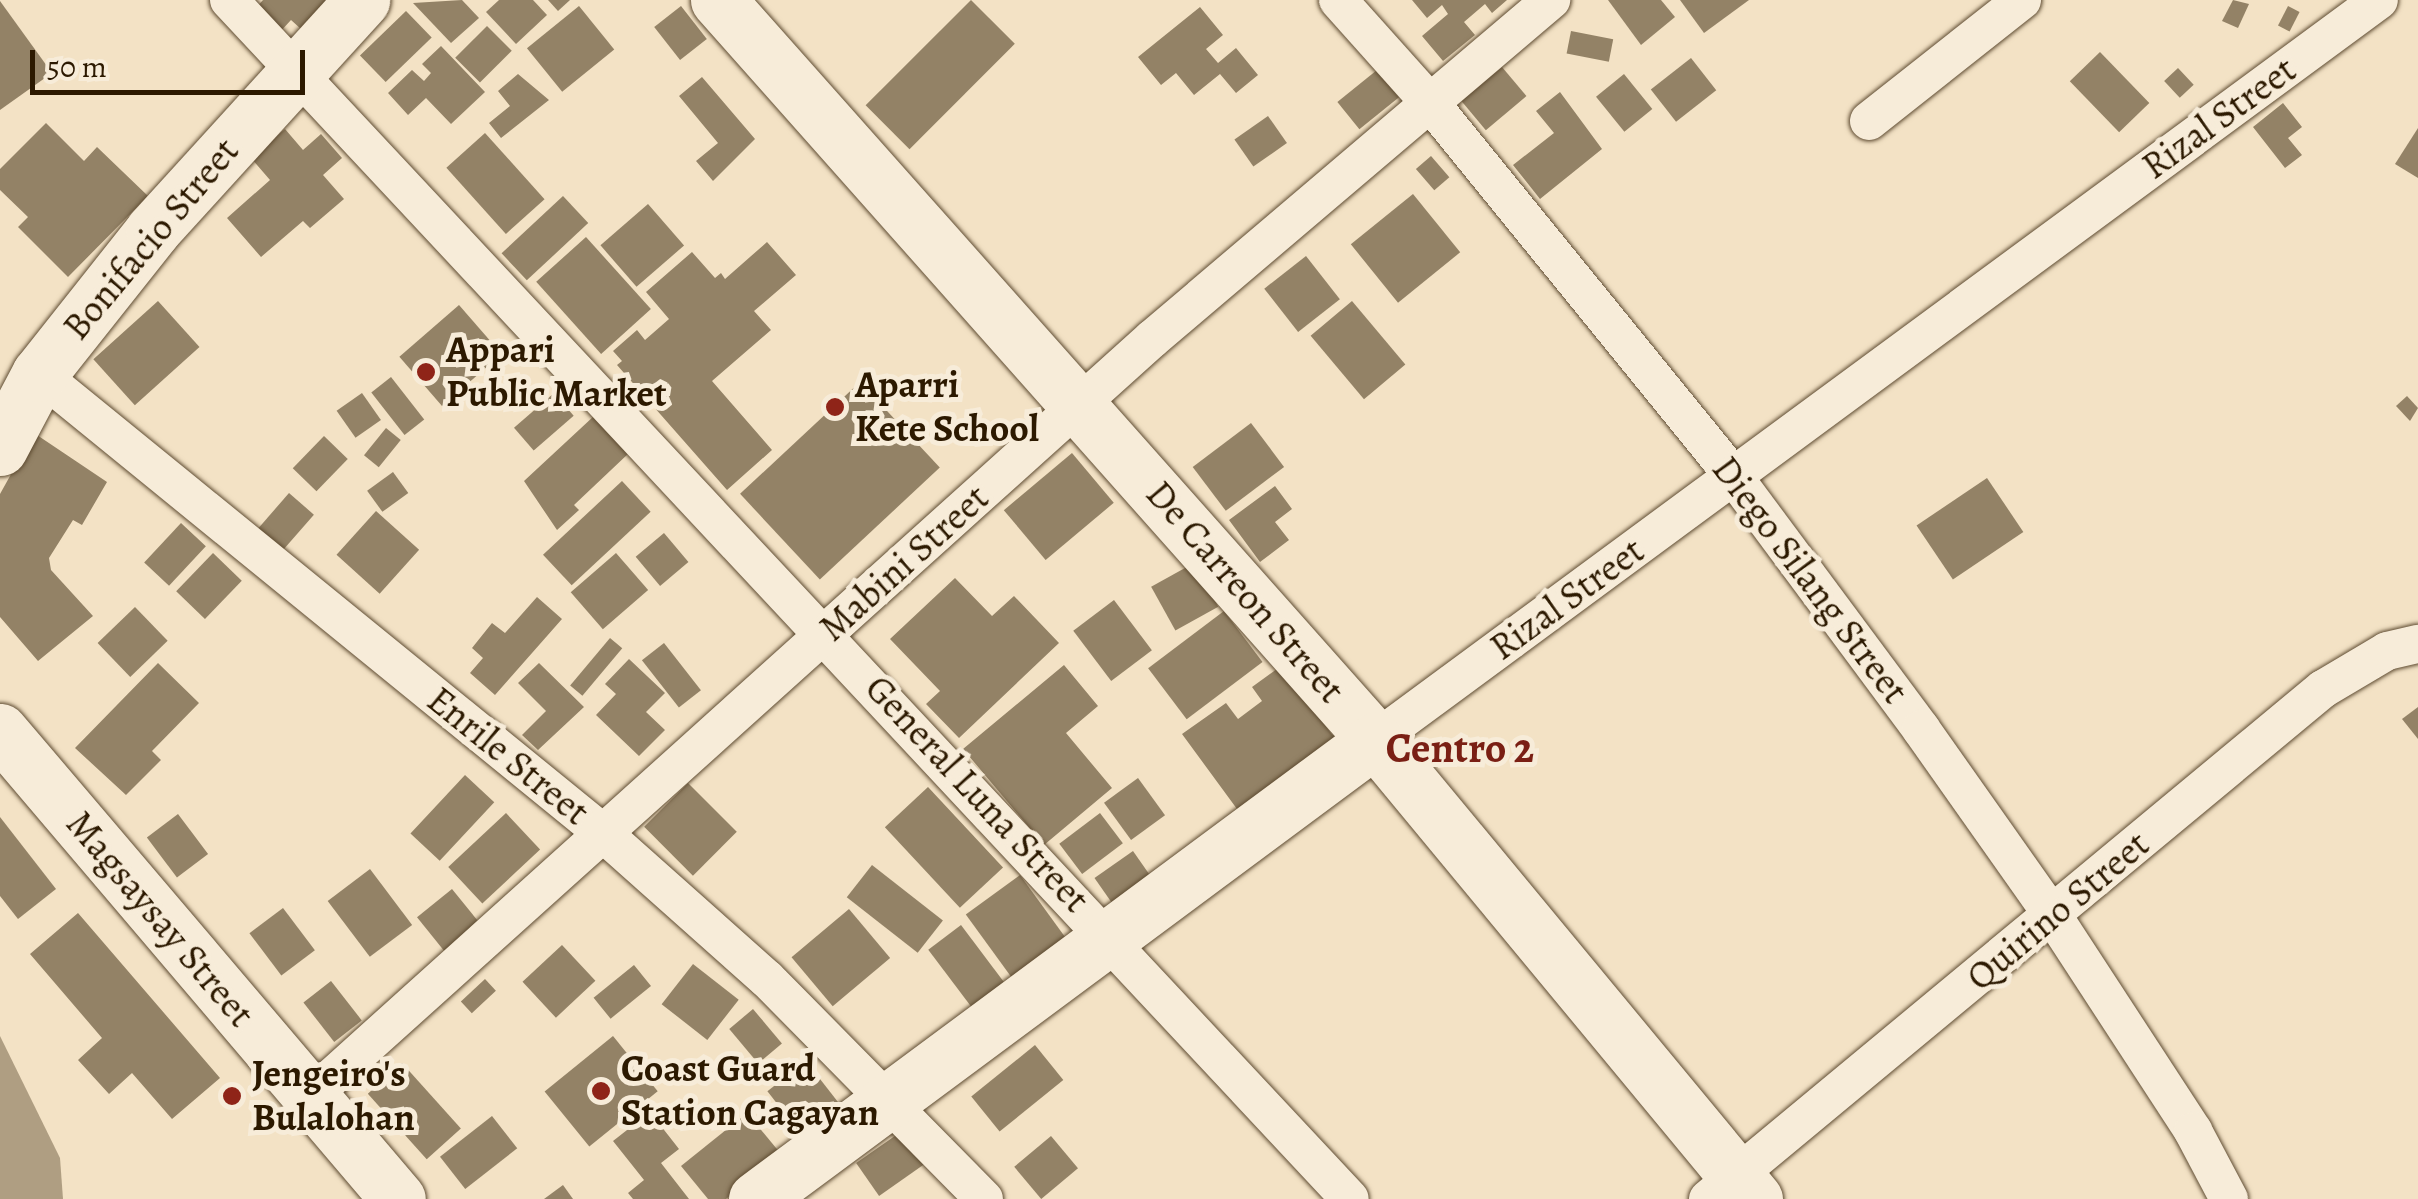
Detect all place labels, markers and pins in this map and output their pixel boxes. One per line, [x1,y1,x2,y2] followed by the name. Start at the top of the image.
[446,327,667,416] place label: Appari Public Market
[415,361,437,383] marker: Appari Public Market
[855,362,1039,452] place label: Aparri Kete School
[824,396,846,418] marker: Aparri Kete School
[621,1046,879,1136] place label: Coast Guard Station Cagayan
[252,1051,415,1140] place label: Jengeiro's Bulalohan
[590,1080,612,1102] marker: Coast Guard Station Cagayan
[221,1085,243,1107] marker: Jengeiro's Bulalohan

